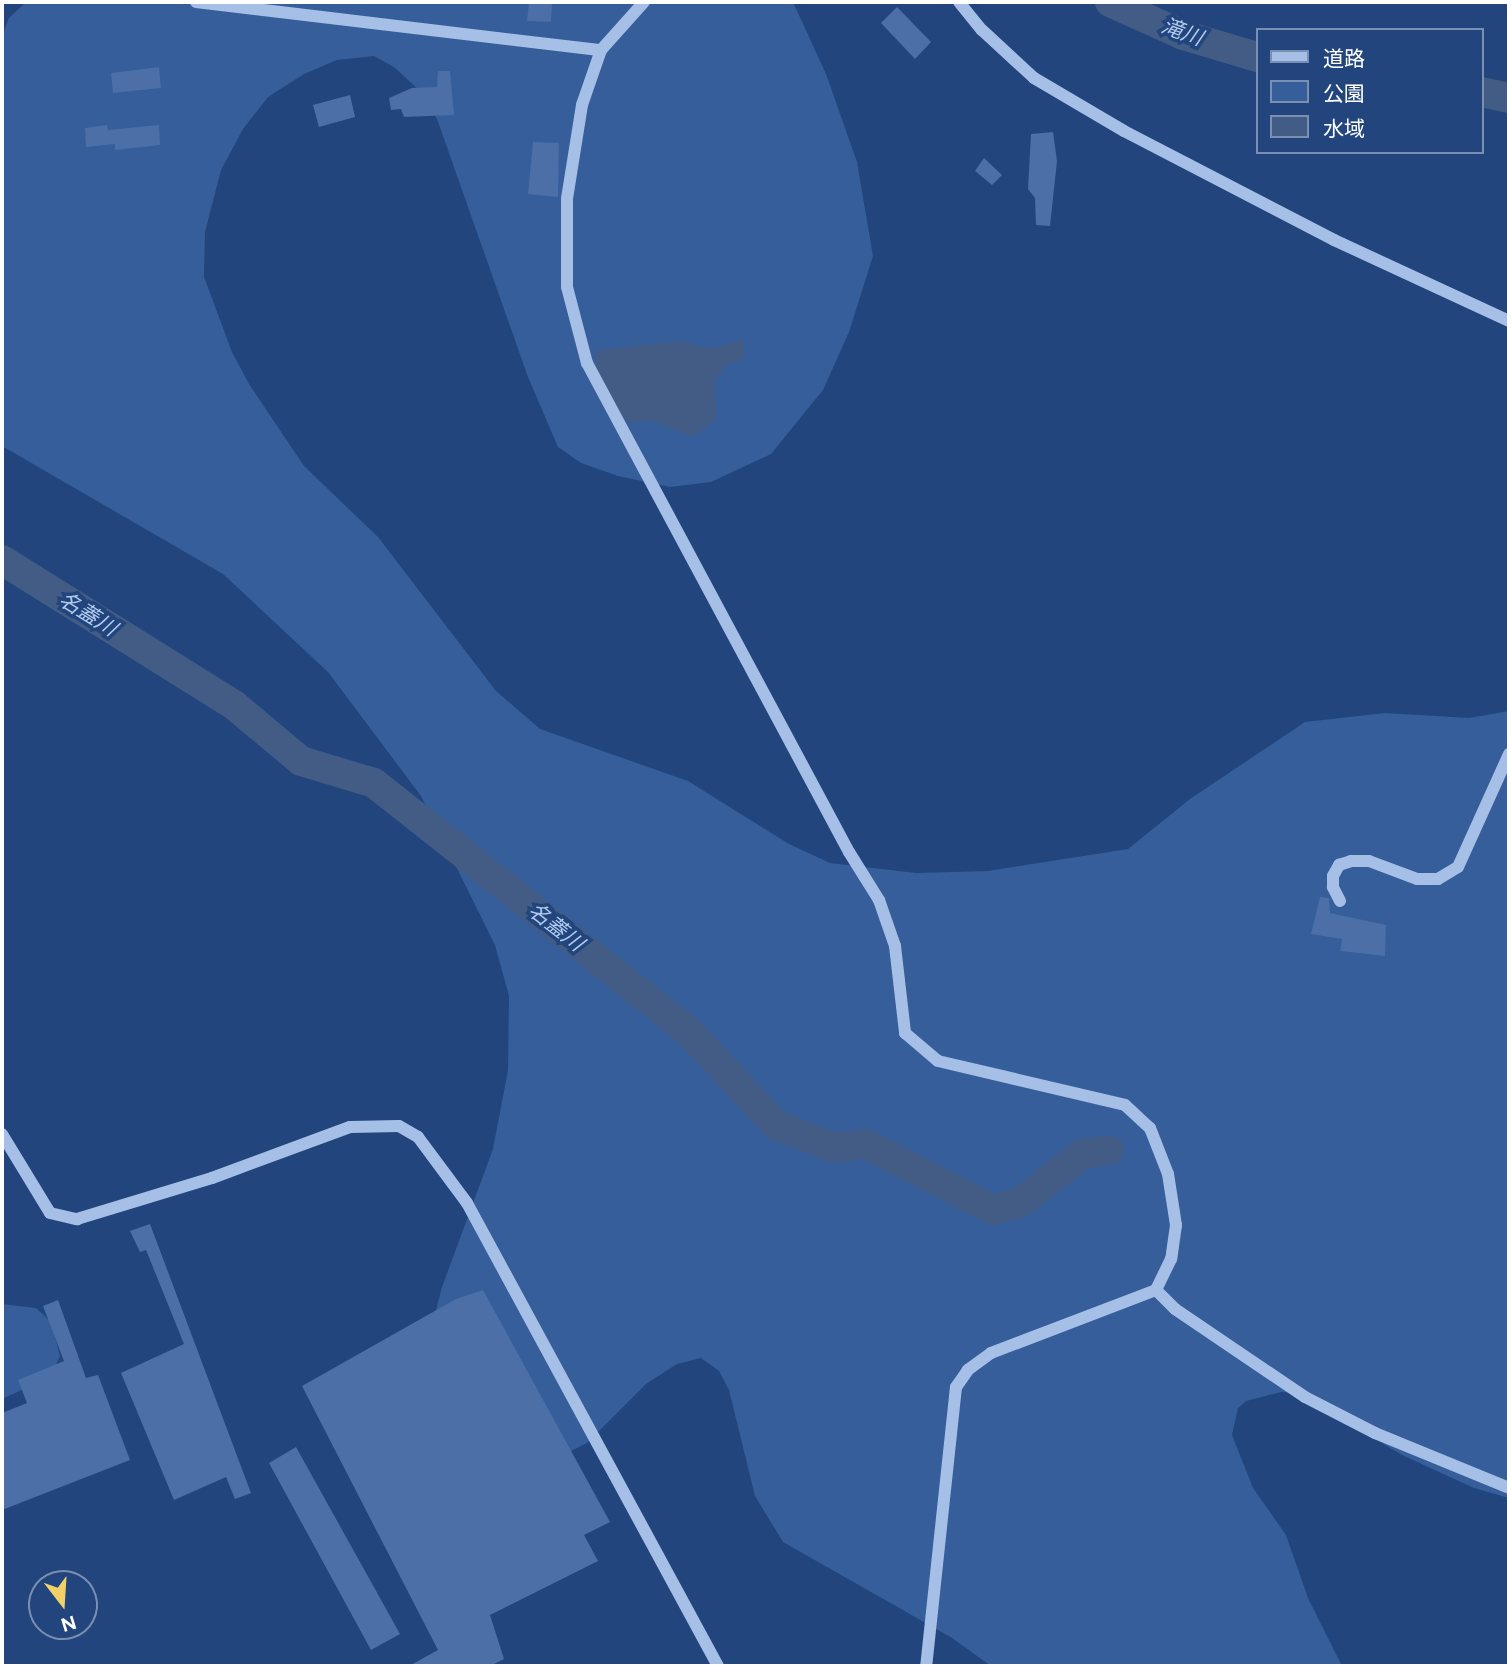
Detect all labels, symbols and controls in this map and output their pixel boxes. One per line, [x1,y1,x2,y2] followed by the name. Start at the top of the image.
[1158,13,1206,51] water label: 滝川
[1256,28,1483,154] legend
[1323,46,1365,71] text: 道路
[1323,81,1365,106] text: 公園
[1323,116,1365,141] text: 水域
[55,587,121,641] water label: 名蓋川
[523,898,589,956] water label: 名蓋川
[28,1570,98,1640] north arrow
[58,1611,79,1637] text: N

